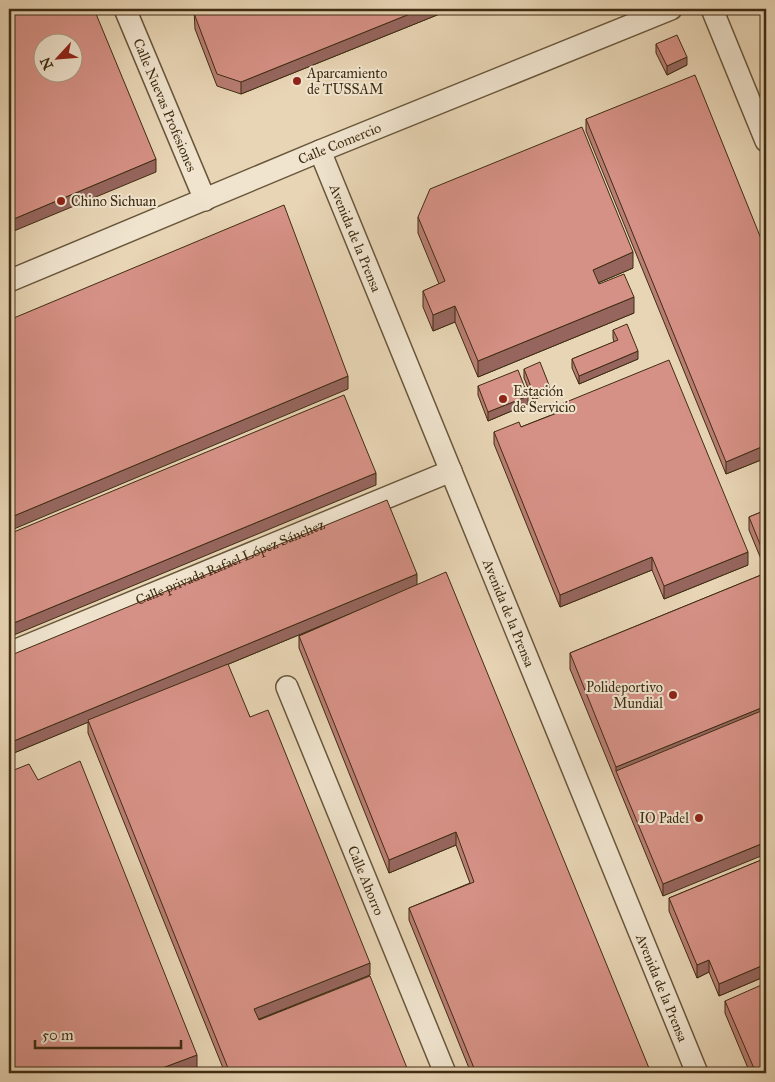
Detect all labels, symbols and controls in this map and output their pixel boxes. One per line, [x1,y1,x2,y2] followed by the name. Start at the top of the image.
[32,32,82,82] north arrow
[130,36,201,174] street label: Calle Nuevas Profesiones
[36,54,57,73] text: N
[306,65,387,98] place label: Aparcamiento de TUSSAM
[291,75,303,87] marker: Aparcamiento de TUSSAM
[295,119,383,168] street label: Calle Comercio
[326,181,385,294] street label: Avenida de la Prensa
[71,193,157,210] place label: Chino Sichuan
[55,195,67,207] marker: Chino Sichuan
[513,383,576,416] place label: Estación de Servicio
[497,393,509,405] marker: Estación de Servicio
[133,515,328,608] street label: Calle privada Rafael López Sánchez
[479,556,538,669] street label: Avenida de la Prensa
[586,679,663,712] place label: Polideportivo Mundial
[667,689,679,701] marker: Polideportivo Mundial
[639,810,689,827] place label: IO Padel
[693,812,705,824] marker: IO Padel
[344,843,388,918] street label: Calle Ahorro
[632,930,692,1044] street label: Avenida de la Prensa
[35,1017,181,1049] scale bar
[42,1026,74,1044] text: 50 m

